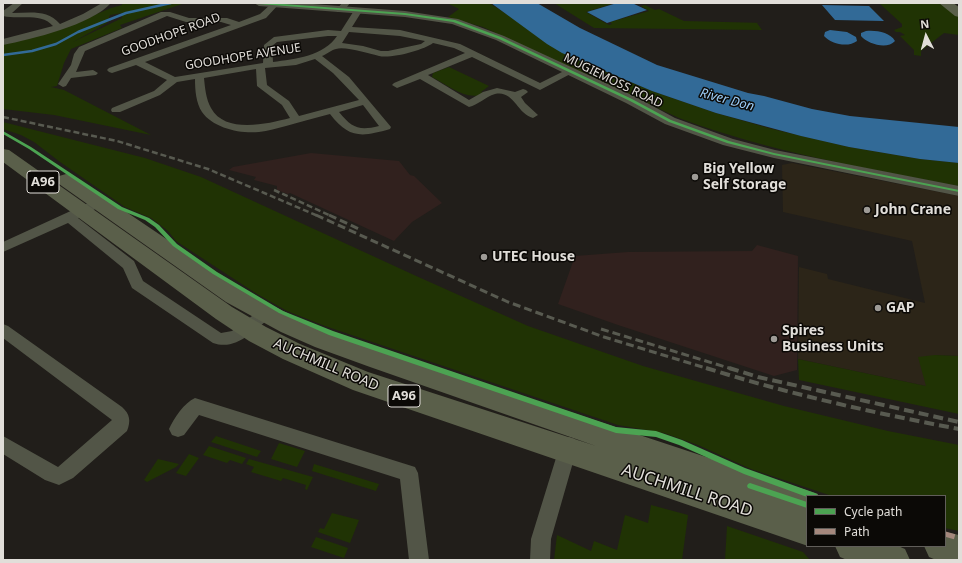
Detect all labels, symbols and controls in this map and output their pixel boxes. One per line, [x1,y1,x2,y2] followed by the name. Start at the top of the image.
[119,10,223,60] street label: GOODHOPE ROAD
[906,16,946,56] north arrow
[919,16,930,31] text: N
[184,41,302,73] street label: GOODHOPE AVENUE
[561,51,665,111] street label: MUGIEMOSS ROAD
[698,85,756,115] water label: River Don
[703,161,786,194] place label: Big Yellow Self Storage
[27,171,59,193] road number: A96
[690,172,700,182] marker: Big Yellow Self Storage
[875,202,951,218] place label: John Crane
[862,205,872,215] marker: John Crane
[492,249,575,265] place label: UTEC House
[479,252,489,262] marker: UTEC House
[886,300,915,316] place label: GAP
[873,303,883,313] marker: GAP
[782,323,884,356] place label: Spires Business Units
[769,334,779,344] marker: Spires Business Units
[271,335,381,395] street label: AUCHMILL ROAD
[388,385,420,407] road number: A96
[619,460,755,522] street label: AUCHMILL ROAD
[806,495,946,547] legend
[844,503,902,520] text: Cycle path
[844,523,870,540] text: Path

